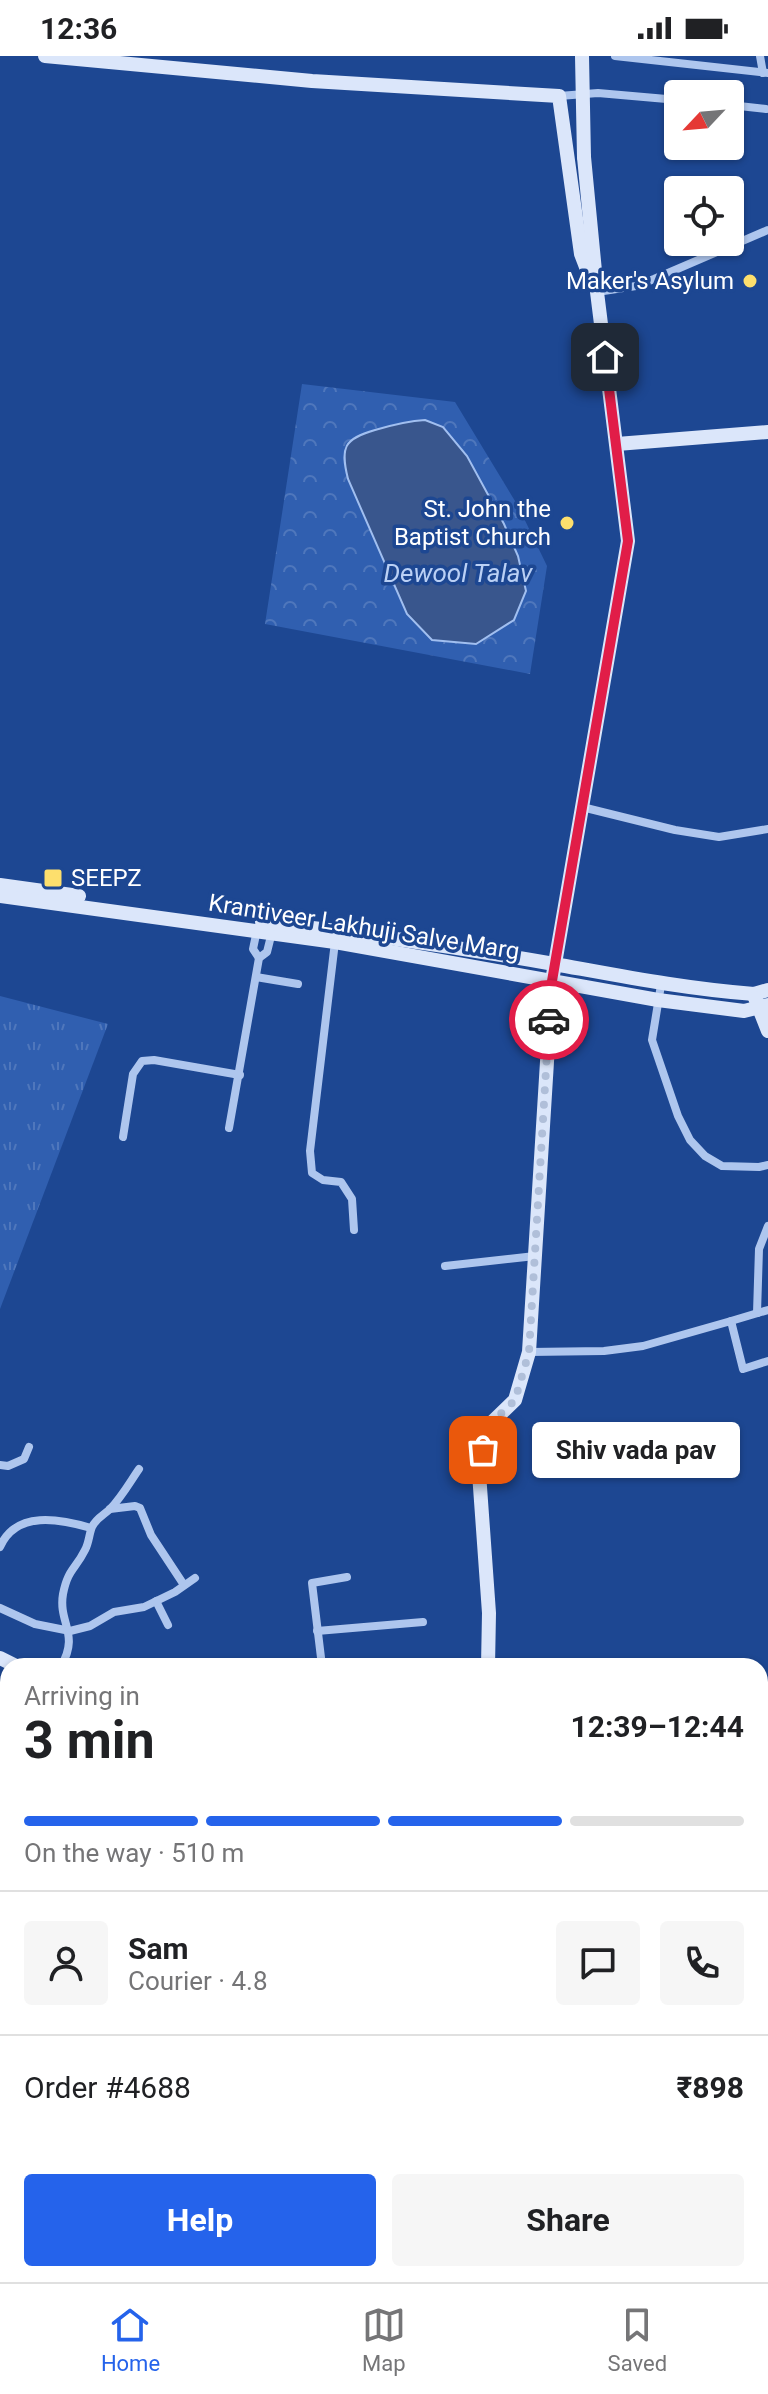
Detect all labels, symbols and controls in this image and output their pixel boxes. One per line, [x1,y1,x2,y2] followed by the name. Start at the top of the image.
[40,11,117,46] text: 12:36
[664,80,744,160] north arrow
[664,80,744,256] map controls
[664,176,744,256] button: locate
[566,267,734,295] place label: Maker's Asylum
[741,272,759,290] marker: Maker's Asylum
[571,323,639,391] pin
[583,335,627,379] icon: home
[394,495,551,551] place label: St. John the Baptist Church
[558,514,576,532] marker: St. John the Baptist Church
[384,558,533,588] water label: Dewool Talav
[71,864,142,892] place label: SEEPZ
[42,867,64,889] marker: SEEPZ
[206,889,522,965] street label: Krantiveer Lakhuji Salve Marg
[509,980,589,1060] courier
[527,998,571,1042] icon: car
[449,1416,517,1484] pin
[531,1422,739,1478] callout: Shiv vada pav
[461,1428,505,1472] icon: bag
[556,1435,716,1465] text: Shiv vada pav
[24,1681,140,1711] text: Arriving in
[570,1709,744,1744] text: 12:39–12:44
[24,1710,155,1771] text: 3 min
[24,1838,244,1868] text: On the way · 510 m
[24,1921,108,2005] button: person
[556,1921,640,2005] button: chat
[660,1921,744,2005] button: phone
[128,1931,189,1966] text: Sam
[128,1966,268,1996] text: Courier · 4.8
[24,2070,191,2105] text: Order #4688
[677,2070,744,2105] text: ₹898
[24,2174,376,2266] button: Help
[392,2174,744,2266] button: Share
[101,2303,160,2376] tab: Home
[362,2303,406,2376] tab: Map
[608,2303,667,2376] tab: Saved

